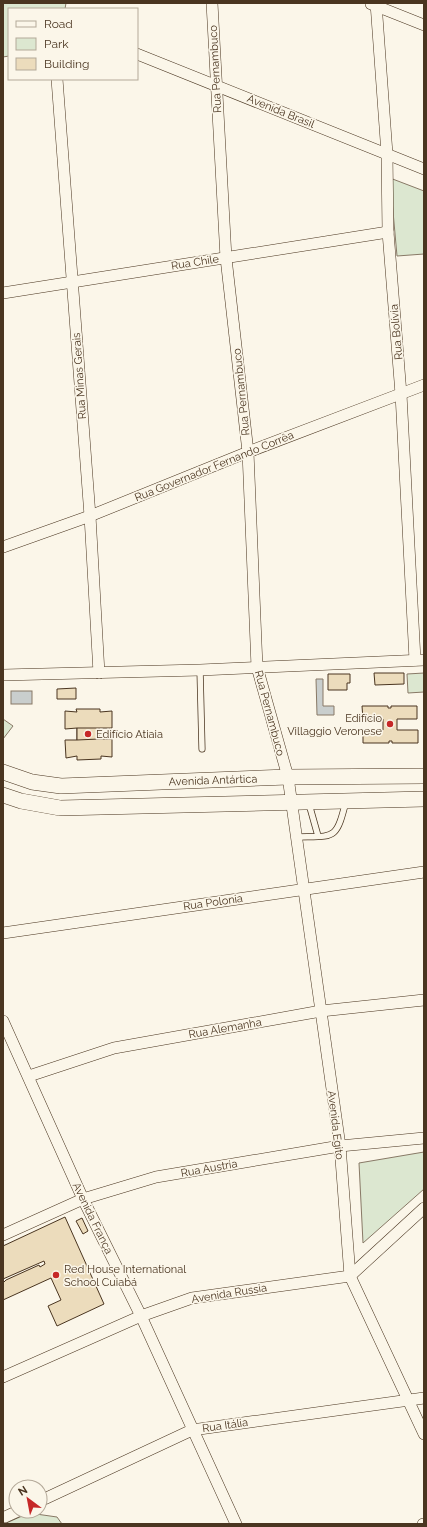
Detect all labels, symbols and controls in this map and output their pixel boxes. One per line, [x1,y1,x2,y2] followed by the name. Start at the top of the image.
[8,8,138,80] legend
[44,17,73,31] text: Road
[207,24,224,113] street label: Rua Pernambuco
[44,37,69,51] text: Park
[44,57,90,71] text: Building
[245,92,316,131] street label: Avenida Brasil
[170,252,220,273] street label: Rua Chile
[388,304,405,360] street label: Rua Bolívia
[70,332,89,420] street label: Rua Minas Gerais
[230,347,253,436] street label: Rua Pernambuco
[133,429,296,504] street label: Rua Governador Fernando Corrêa
[252,669,287,758] street label: Rua Pernambuco
[287,712,383,738] place label: Edifício Villaggio Veronese
[385,719,395,729] marker: Edifício Villaggio Veronese
[96,728,163,741] place label: Edifício Atiaia
[83,729,93,739] marker: Edifício Atiaia
[168,772,258,789] street label: Avenida Antártica
[182,892,244,913] street label: Rua Polonia
[188,1016,263,1041] street label: Rua Alemanha
[325,1090,346,1161] street label: Avenida Egito
[180,1157,238,1180] street label: Rua Austria
[70,1180,115,1256] street label: Avenida França
[64,1263,186,1289] place label: Red House International School Cuiabá
[51,1270,61,1280] marker: Red House International School Cuiabá
[190,1281,268,1306] street label: Avenida Russia
[201,1416,249,1435] street label: Rua Itália
[8,1479,48,1519] north arrow
[16,1483,30,1499] text: N

